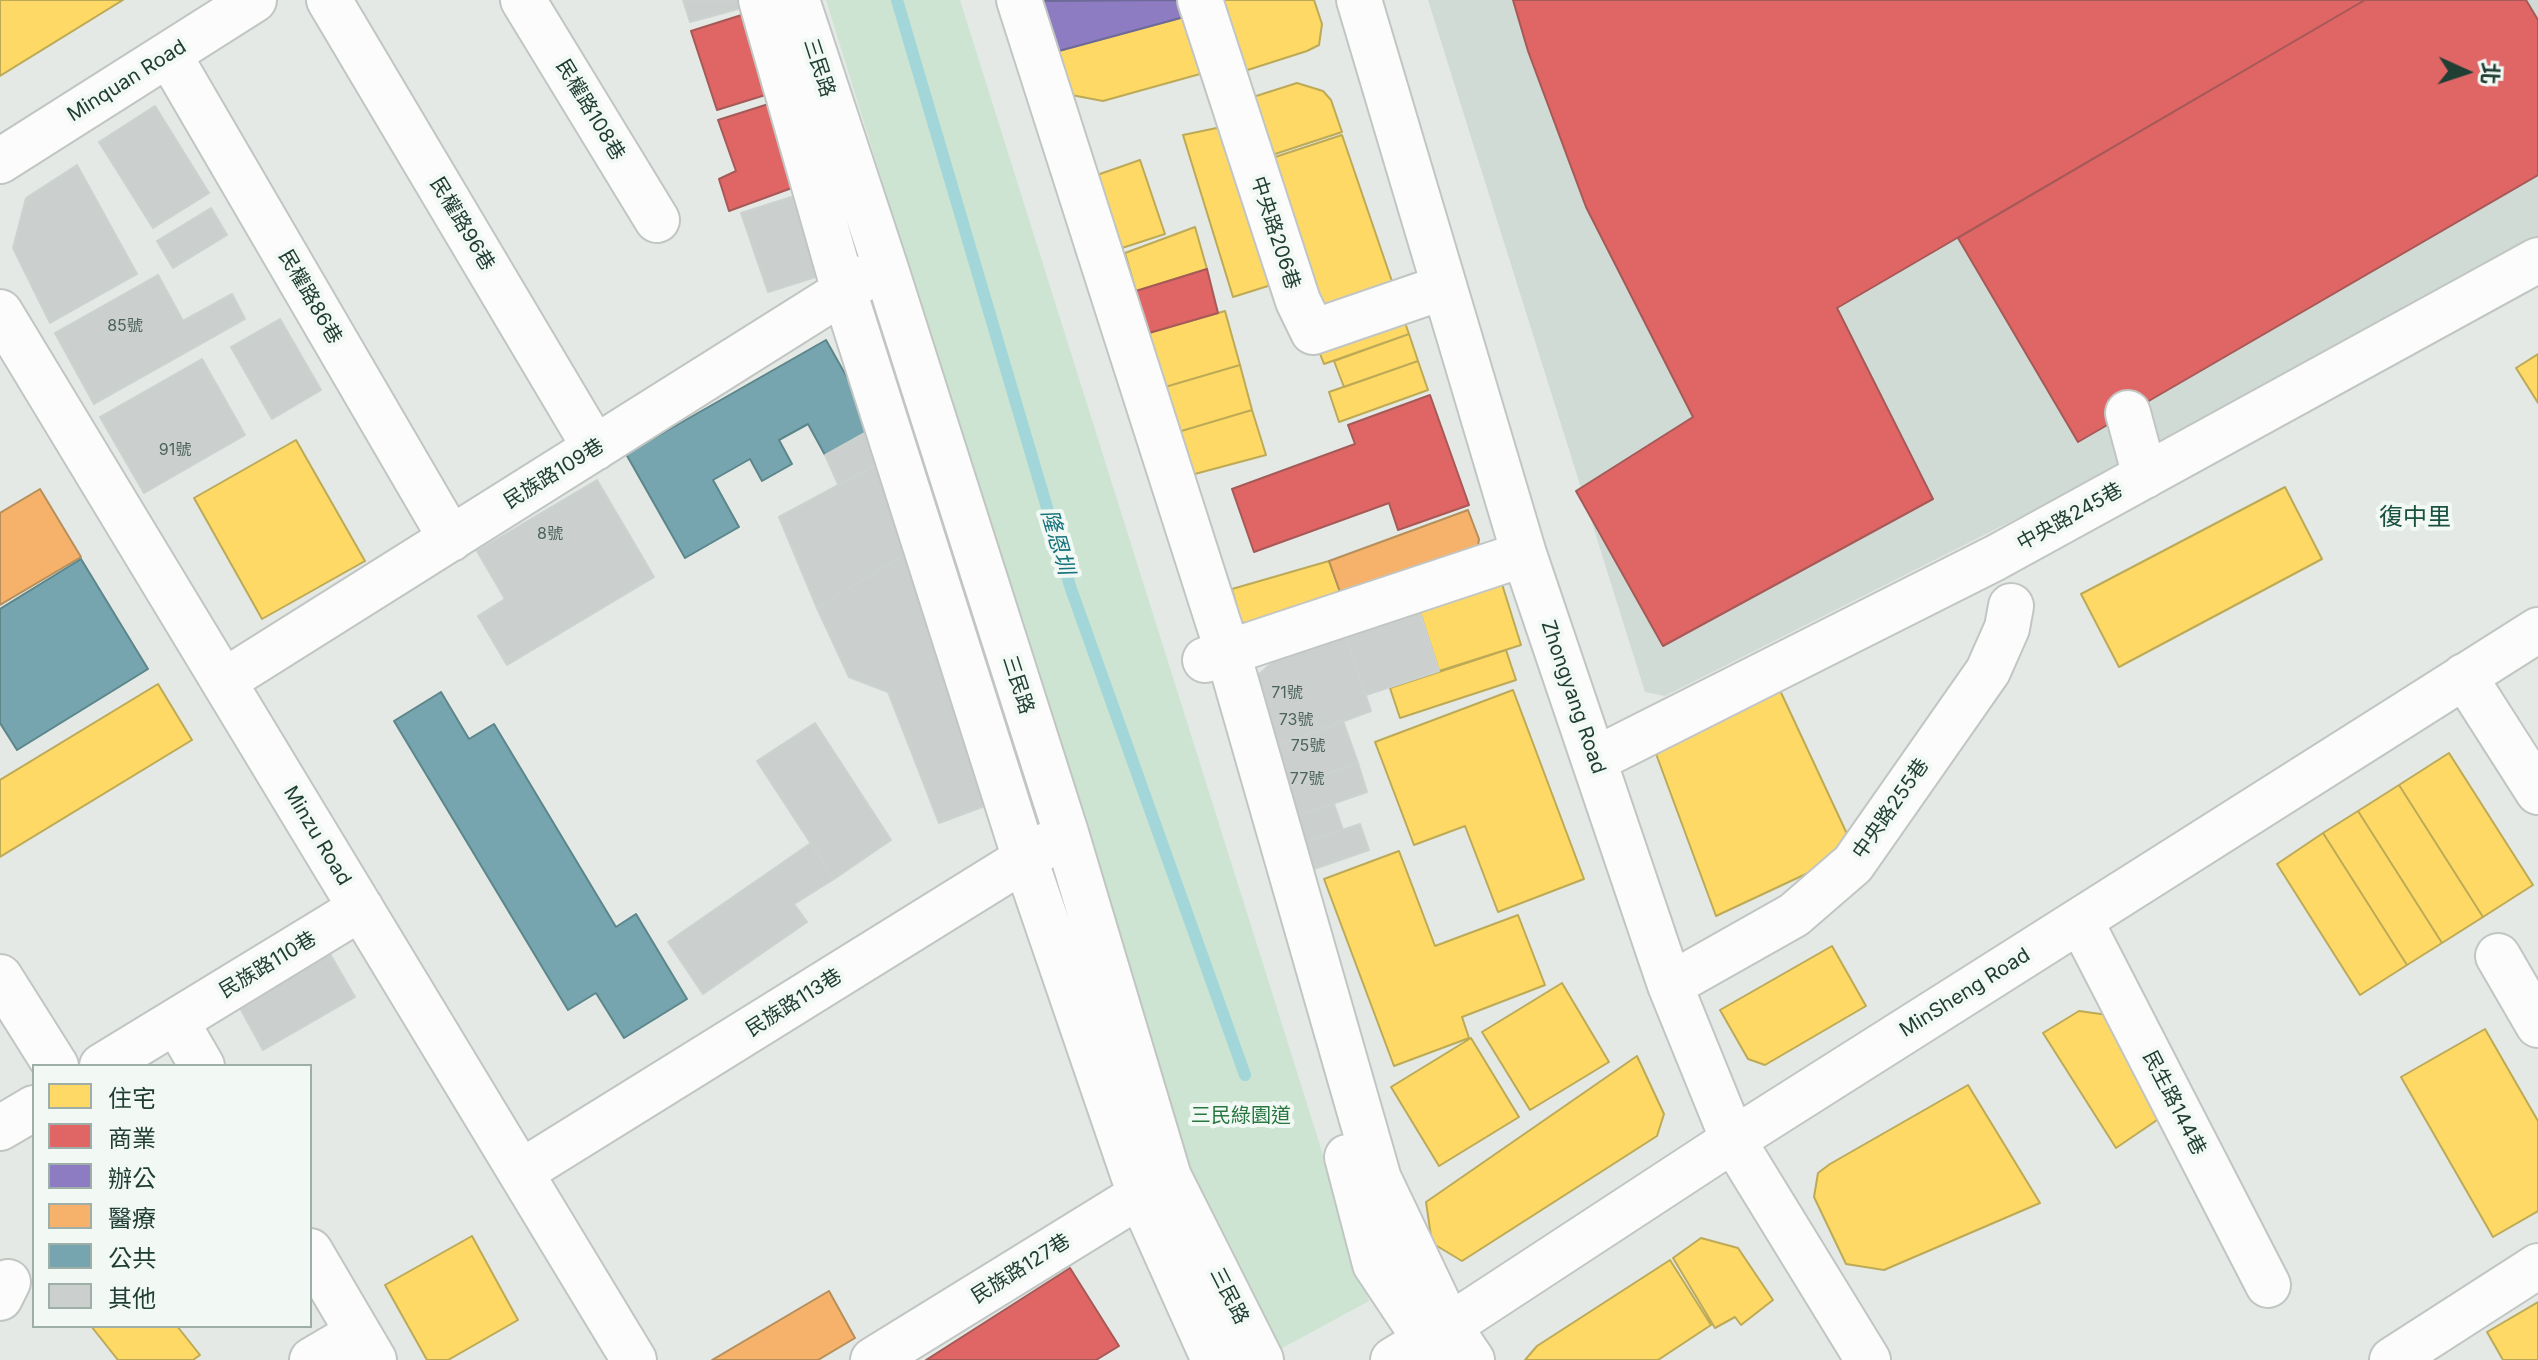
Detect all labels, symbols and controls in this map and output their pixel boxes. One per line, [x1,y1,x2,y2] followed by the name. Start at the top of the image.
[2426,32,2506,112] north arrow
[63,35,191,127] street label: Minquan Road
[798,36,840,100] street label: 三民路
[551,55,629,165] street label: 民權路108巷
[2476,62,2504,85] text: 北
[425,173,499,275] street label: 民權路96巷
[1245,174,1305,292] street label: 中央路206巷
[273,246,347,348] street label: 民權路86巷
[107,316,143,336] house number: 85號
[500,434,608,514] street label: 民族路109巷
[159,440,191,460] house number: 91號
[2013,478,2127,556] street label: 中央路245巷
[2379,504,2451,532] district label: 復中里
[1035,507,1079,577] water label: 隆恩圳
[537,524,563,544] house number: 8號
[1535,617,1611,777] street label: Zhongyang Road
[997,653,1039,717] street label: 三民路
[1271,683,1303,703] house number: 71號
[1279,710,1313,730] house number: 73號
[1291,736,1325,756] house number: 75號
[1848,754,1934,864] street label: 中央路255巷
[1290,769,1324,789] house number: 77號
[278,782,356,890] street label: Minzu Road
[215,927,321,1003] street label: 民族路110巷
[1895,943,2035,1043] street label: MinSheng Road
[742,964,846,1042] street label: 民族路113巷
[2137,1047,2211,1159] street label: 民生路144巷
[32,1064,312,1328] legend
[108,1084,156,1113] text: 住宅
[1191,1104,1291,1128] park label: 三民綠園道
[108,1124,156,1153] text: 商業
[108,1164,156,1193] text: 辦公
[108,1204,156,1233] text: 醫療
[967,1229,1075,1309] street label: 民族路127巷
[108,1244,156,1273] text: 公共
[1205,1264,1253,1328] street label: 三民路
[108,1284,156,1313] text: 其他

